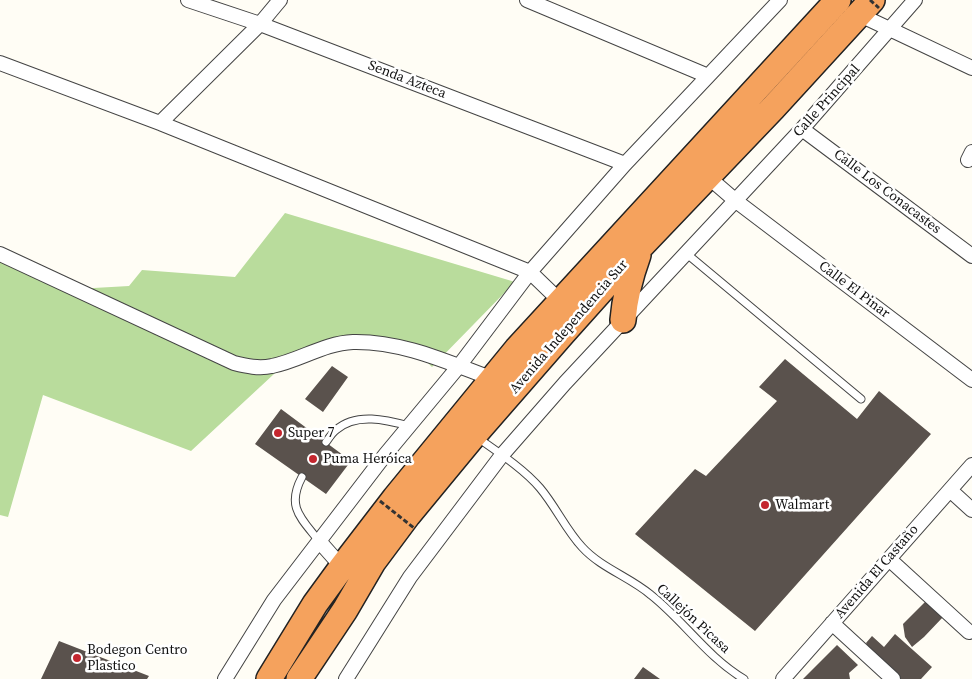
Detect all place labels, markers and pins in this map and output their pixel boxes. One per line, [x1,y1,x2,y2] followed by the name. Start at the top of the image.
[288,425,335,441] place label: Super 7
[272,427,284,439] marker: Super 7
[323,451,412,467] place label: Puma Heróica
[307,453,319,465] marker: Puma Heróica
[775,497,829,513] place label: Walmart
[759,499,771,511] marker: Walmart
[87,642,188,674] place label: Bodegon Centro Plastico
[71,652,83,664] marker: Bodegon Centro Plastico

